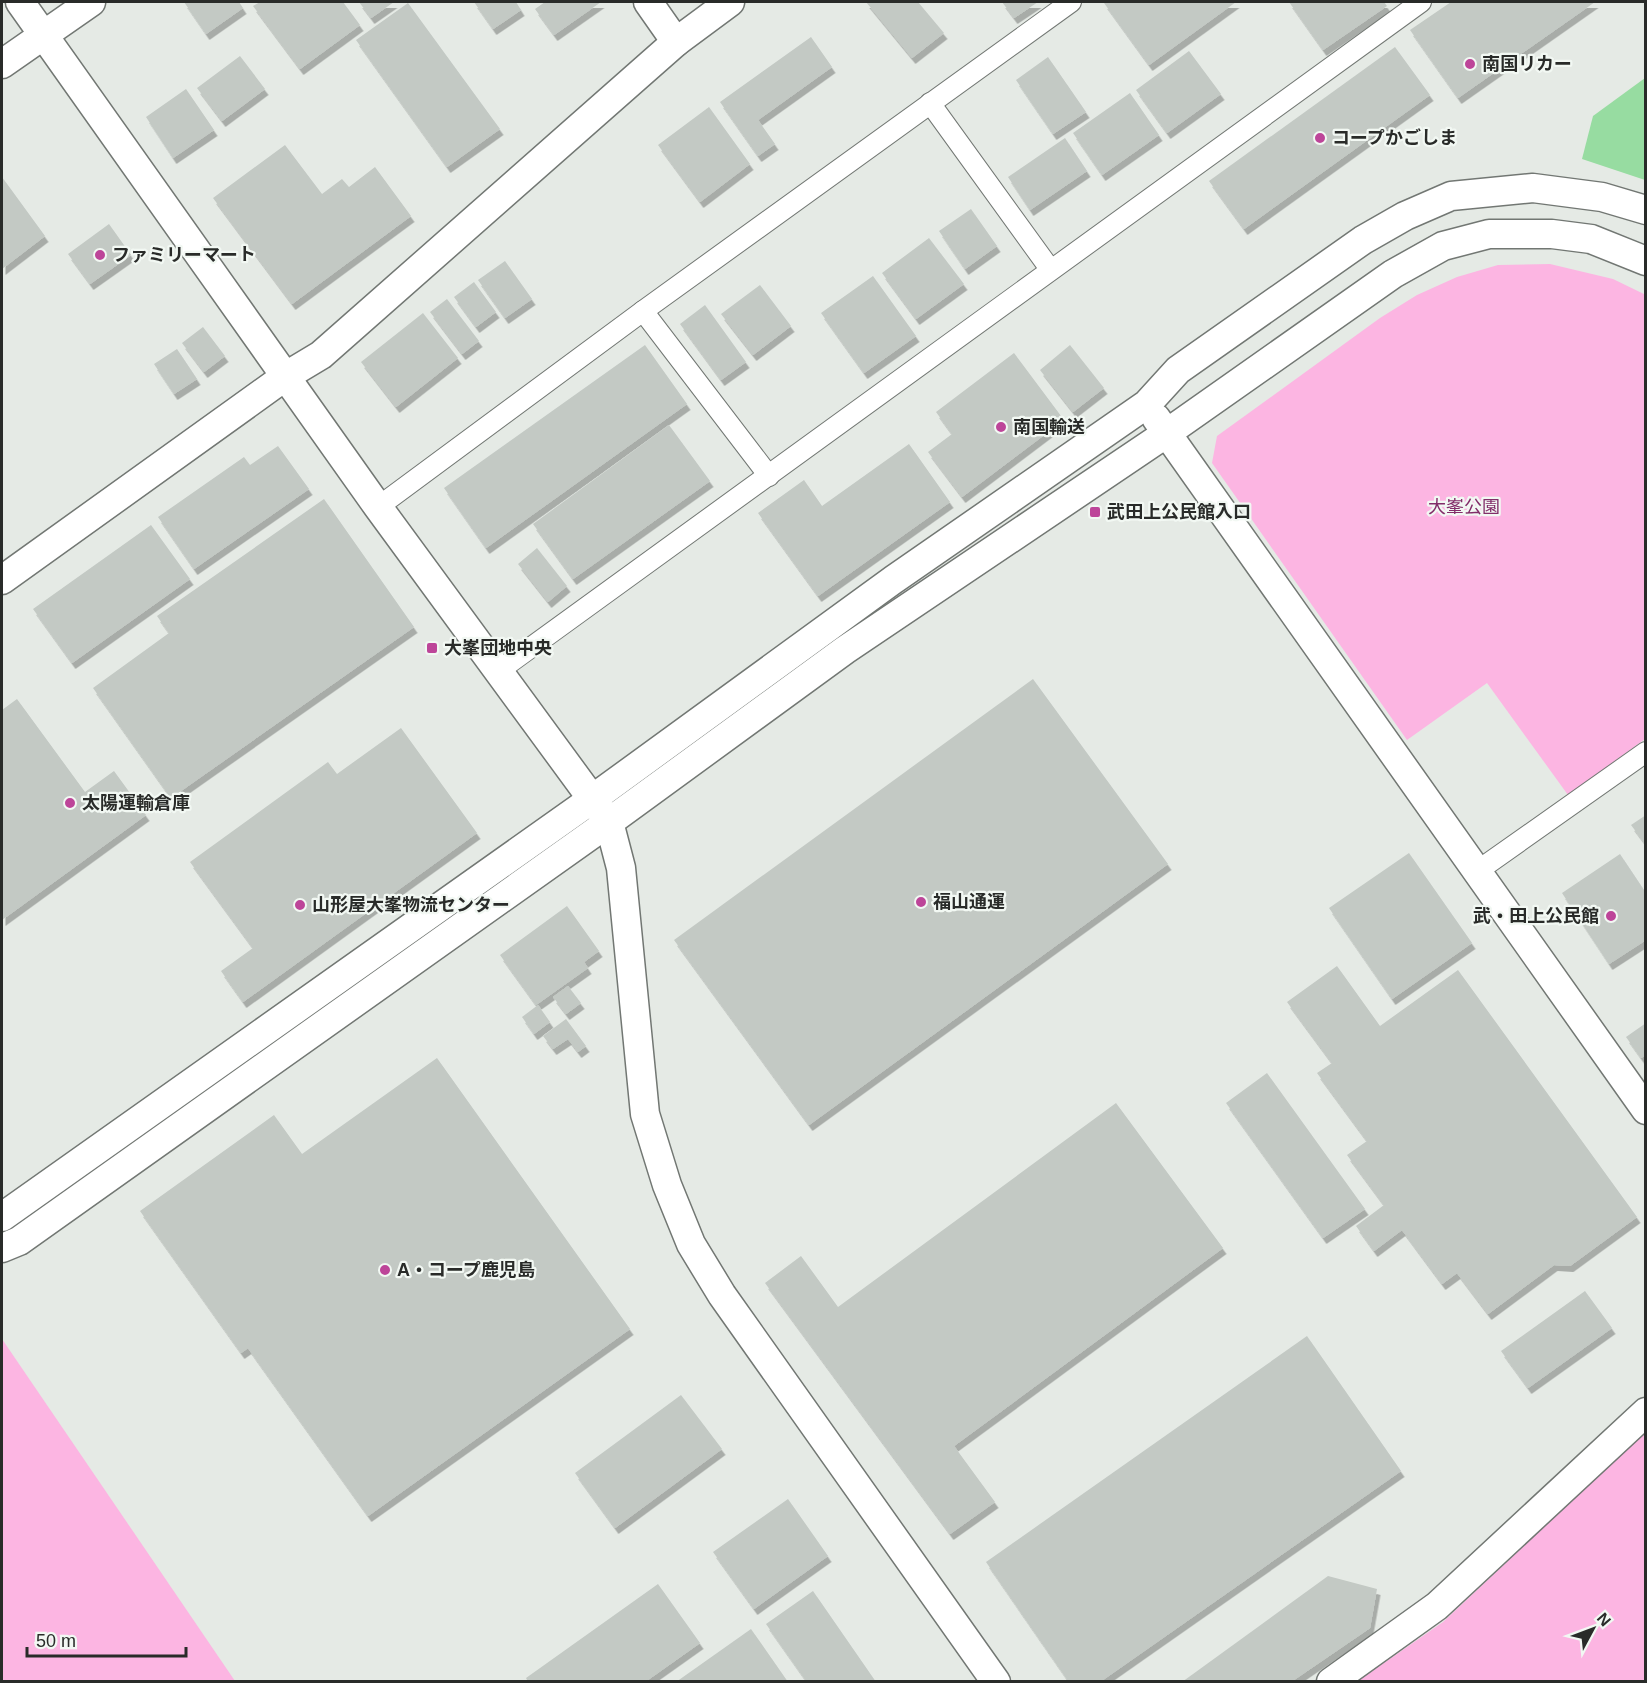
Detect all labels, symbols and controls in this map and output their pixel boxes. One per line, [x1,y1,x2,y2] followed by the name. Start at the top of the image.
[1482,54,1572,74] place label: 南国リカー
[1463,57,1477,71] marker: 南国リカー
[1332,128,1457,148] place label: コープかごしま
[1313,131,1327,145] marker: コープかごしま
[112,245,256,265] place label: ファミリーマート
[93,248,107,262] marker: ファミリーマート
[1013,417,1085,437] place label: 南国輸送
[994,420,1008,434] marker: 南国輸送
[1428,497,1500,517] park label: 大峯公園
[1107,502,1251,522] place label: 武田上公民館入口
[1088,505,1102,519] marker: 武田上公民館入口
[444,638,552,658] place label: 大峯団地中央
[425,641,439,655] marker: 大峯団地中央
[82,793,190,813] place label: 太陽運輸倉庫
[63,796,77,810] marker: 太陽運輸倉庫
[933,892,1005,912] place label: 福山通運
[312,895,510,915] place label: 山形屋大峯物流センター
[914,895,928,909] marker: 福山通運
[293,898,307,912] marker: 山形屋大峯物流センター
[1473,906,1599,926] place label: 武・田上公民館
[1604,909,1618,923] marker: 武・田上公民館
[397,1260,535,1280] place label: A・コープ鹿児島
[378,1263,392,1277] marker: A・コープ鹿児島
[1563,1599,1623,1659] north arrow
[1594,1610,1614,1629] text: N
[27,1620,186,1658] scale bar
[36,1631,76,1651] text: 50 m

